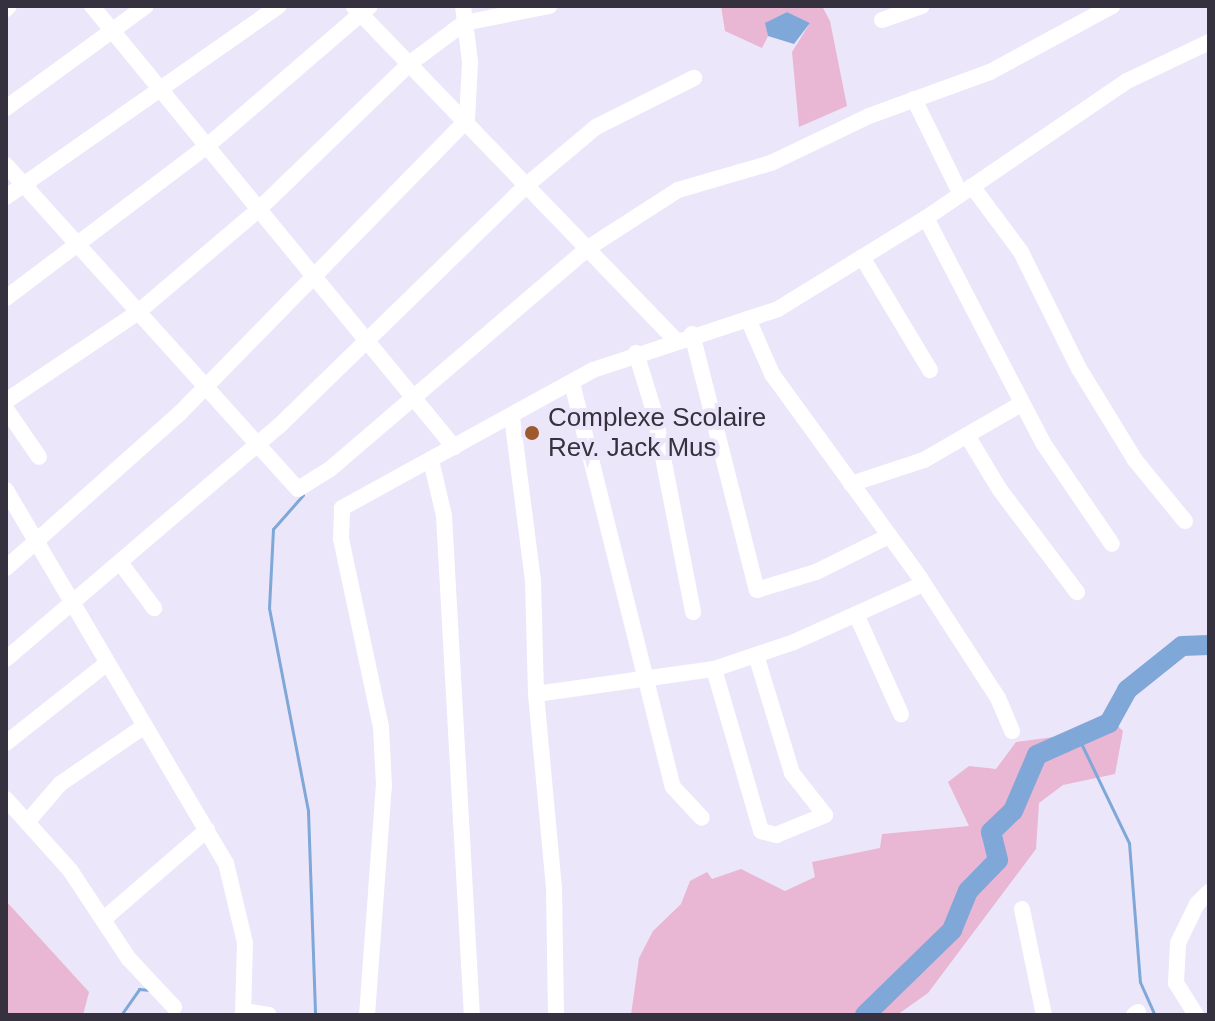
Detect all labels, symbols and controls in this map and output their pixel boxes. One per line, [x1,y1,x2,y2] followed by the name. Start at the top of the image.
[548,402,766,464] place label: Complexe Scolaire Rev. Jack Mus
[523,424,541,442] marker: Complexe Scolaire Rev. Jack Mus

